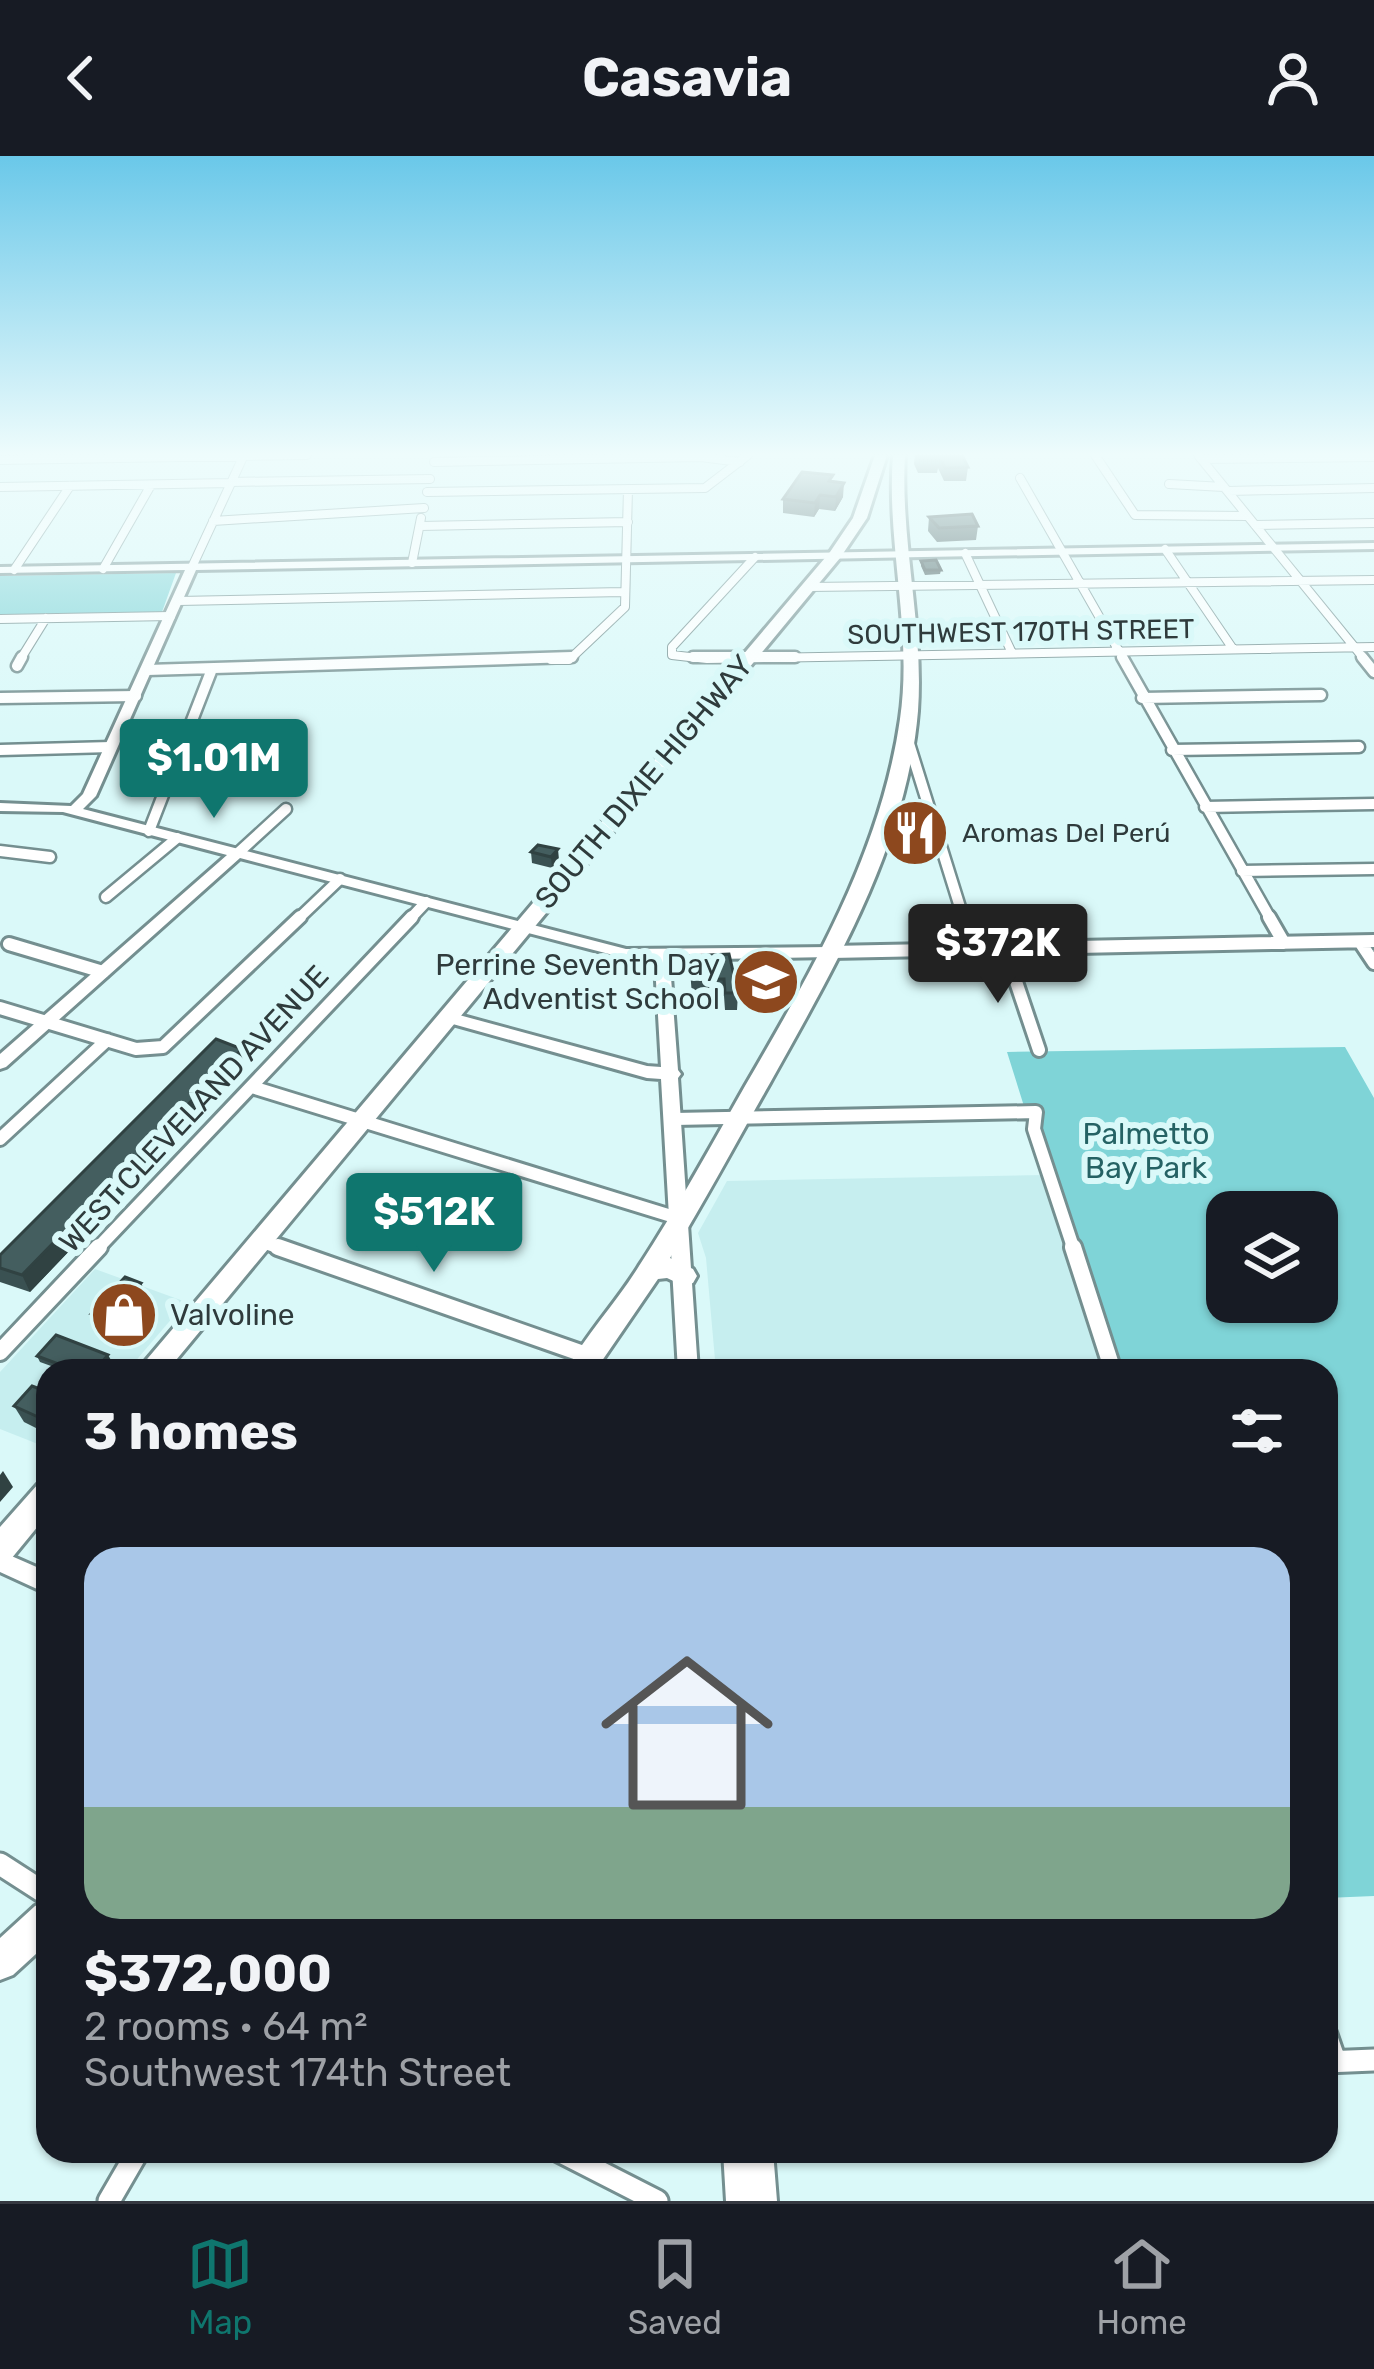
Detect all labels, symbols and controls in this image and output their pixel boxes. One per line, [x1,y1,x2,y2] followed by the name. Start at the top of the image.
[48,45,114,111] icon: back
[1260,45,1326,111] icon: person
[582,46,792,110] text: Casavia
[847,613,1195,651] street label: SOUTHWEST 170TH STREET
[527,648,761,916] street label: SOUTH DIXIE HIGHWAY
[116,719,312,821] pin: $1.01M
[147,735,281,781] text: $1.01M
[880,798,950,868] restaurant icon: Aromas Del Perú
[962,817,1171,849] place label: Aromas Del Perú
[914,904,1082,1006] pin: $372K
[935,920,1061,966] text: $372K
[435,947,720,1017] place label: Perrine Seventh Day Adventist School
[731,947,801,1017] school or university icon: Perrine Seventh Day Adventist School
[52,958,336,1260] street label: WEST CLEVELAND AVENUE
[1083,1116,1209,1186] park label: Palmetto Bay Park
[350,1173,518,1275] pin: $512K
[373,1189,495,1235] text: $512K
[1206,1191,1338,1323] map controls
[1206,1191,1338,1323] button: layers
[89,1280,159,1350] shop icon: Valvoline
[170,1297,295,1333] place label: Valvoline
[1224,1398,1290,1464] icon: filters
[84,1401,298,1462] text: 3 homes
[579,1625,795,1841] icon: home
[84,1943,332,2004] text: $372,000
[84,2004,367,2050] text: 2 rooms · 64 m²
[84,2050,511,2096] text: Southwest 174th Street
[187,2231,253,2342] tab: Map
[628,2231,722,2342] tab: Saved
[1096,2231,1187,2342] tab: Home

